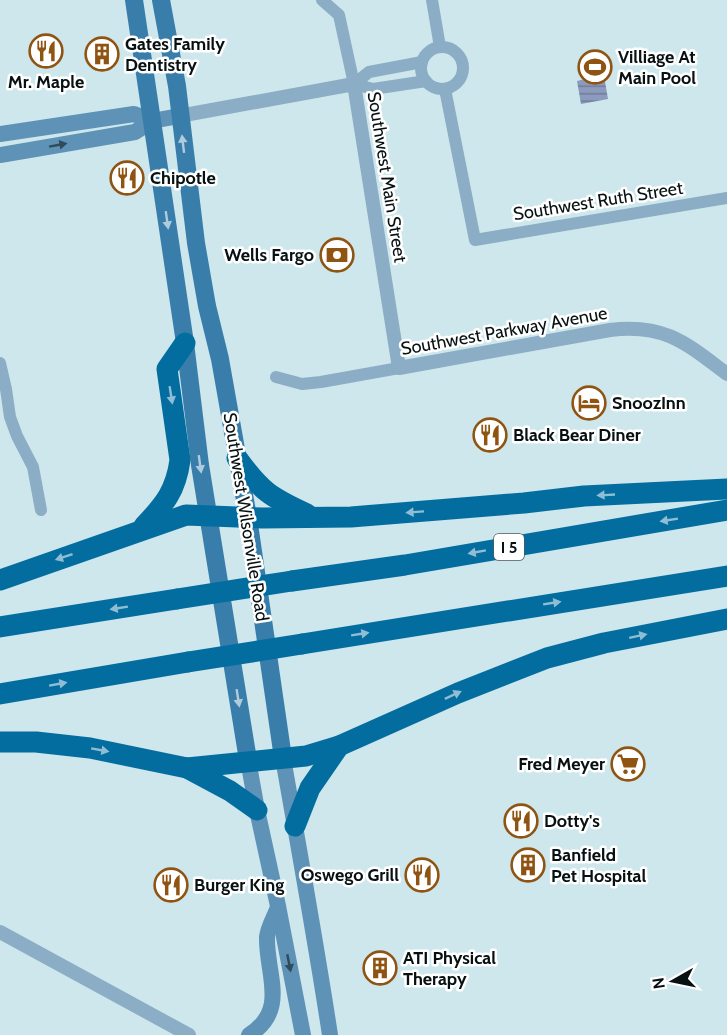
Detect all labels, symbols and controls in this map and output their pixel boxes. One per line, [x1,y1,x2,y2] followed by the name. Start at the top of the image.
[28,33,64,69] restaurant icon: Mr. Maple
[125,33,225,76] place label: Gates Family Dentistry
[84,36,120,72] building icon: Gates Family Dentistry
[618,46,696,89] place label: Villiage At Main Pool
[577,49,613,85] sports icon: Villiage At Main Pool
[8,71,84,93] place label: Mr. Maple
[363,90,411,264] street label: Southwest Main Street
[178,135,188,154] one-way arrow
[48,140,67,149] one-way arrow
[109,160,145,196] restaurant icon: Chipotle
[150,167,216,189] place label: Chipotle
[512,177,684,225] street label: Southwest Ruth Street
[163,211,172,230] one-way arrow
[319,237,355,273] bank icon: Wells Fargo
[224,244,314,266] place label: Wells Fargo
[399,302,609,360] street label: Southwest Parkway Avenue
[571,385,607,421] hotel icon: SnoozInn
[166,386,175,405] one-way arrow
[612,392,686,414] place label: SnoozInn
[219,411,273,623] street label: Southwest Wilsonville Road
[472,417,508,453] restaurant icon: Black Bear Diner
[513,424,641,446] place label: Black Bear Diner
[195,454,204,473] one-way arrow
[596,490,615,499] one-way arrow
[405,507,424,516] one-way arrow
[660,515,679,524] one-way arrow
[494,534,524,560] road number: I 5
[467,548,486,557] one-way arrow
[55,553,73,563] one-way arrow
[543,599,562,608] one-way arrow
[110,604,129,613] one-way arrow
[350,630,369,639] one-way arrow
[629,630,647,640] one-way arrow
[48,680,67,689] one-way arrow
[234,689,243,708] one-way arrow
[444,691,461,700] one-way arrow
[91,746,110,755] one-way arrow
[610,746,646,782] supermarket icon: Fred Meyer
[518,753,605,775] place label: Fred Meyer
[503,803,539,839] restaurant icon: Dotty's
[544,810,600,832] place label: Dotty's
[551,844,647,887] place label: Banfield Pet Hospital
[510,847,546,883] building icon: Banfield Pet Hospital
[404,857,440,893] restaurant icon: Oswego Grill
[301,864,399,886] place label: Oswego Grill
[153,867,189,903] restaurant icon: Burger King
[194,874,284,896] place label: Burger King
[403,947,496,990] place label: ATI Physical Therapy
[362,950,398,986] building icon: ATI Physical Therapy
[643,951,703,1011] north arrow
[285,954,294,973] one-way arrow
[648,976,669,990] text: N

